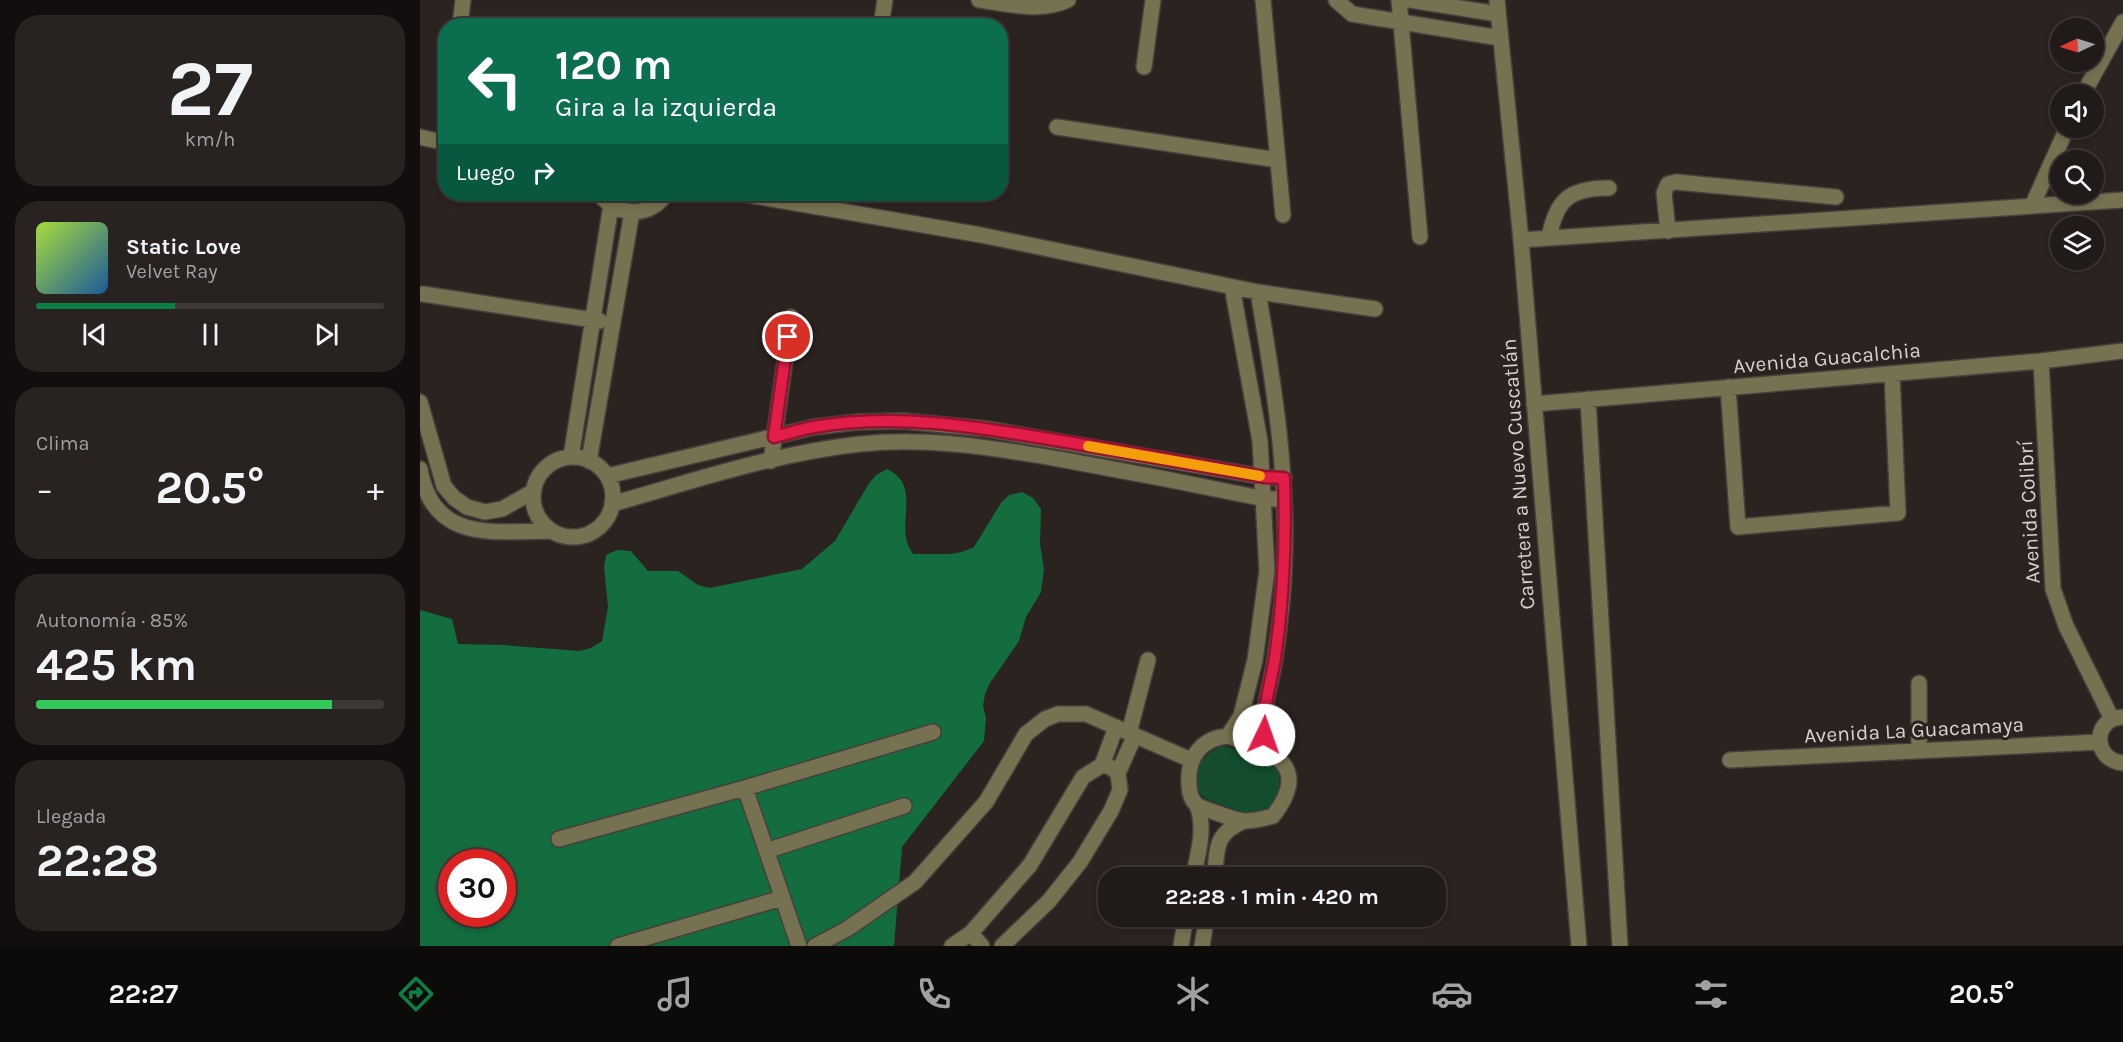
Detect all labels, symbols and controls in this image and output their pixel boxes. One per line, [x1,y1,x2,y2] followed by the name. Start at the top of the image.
[2050,18,2104,72] north arrow
[2050,18,2104,270] map controls
[555,40,672,90] text: 120 m
[456,42,534,120] icon: left
[167,43,253,135] text: 27
[2050,84,2104,138] button: sound
[555,91,777,123] text: Gira a la izquierda
[185,128,235,151] text: km/h
[2050,150,2104,204] button: search
[527,156,560,189] icon: right
[456,160,515,186] text: Luego
[2050,216,2104,270] button: layers
[126,234,241,260] text: Static Love
[126,260,218,283] text: Velvet Ray
[762,311,813,362] pin
[78,318,111,351] icon: previous
[194,318,227,351] icon: pause
[310,318,343,351] icon: next
[771,320,804,353] icon: arrive
[1497,338,1539,610] street label: Carretera a Nuevo Cuscatlán
[1732,338,1922,378] street label: Avenida Guacalchia
[36,432,90,455] text: Clima
[2013,439,2045,584] street label: Avenida Colibrí
[155,462,265,514] text: 20.5°
[36,470,53,508] text: −
[367,470,384,508] text: +
[36,609,188,632] text: Autonomía · 85%
[36,639,197,691] text: 425 km
[1232,703,1296,767] position arrow
[1804,712,2024,748] street label: Avenida La Guacamaya
[36,805,106,828] text: Llegada
[36,835,159,887] text: 22:28
[438,849,516,927] speed limit sign: 30
[1165,884,1379,910] text: 22:28 · 1 min · 420 m
[395,973,437,1015] icon: directions
[654,973,696,1015] icon: music
[913,973,955,1015] icon: phone
[1172,973,1214,1015] icon: climate
[1431,973,1473,1015] icon: car
[1690,973,1732,1015] icon: filters
[108,978,178,1010] text: 22:27
[1949,978,2014,1010] text: 20.5°

